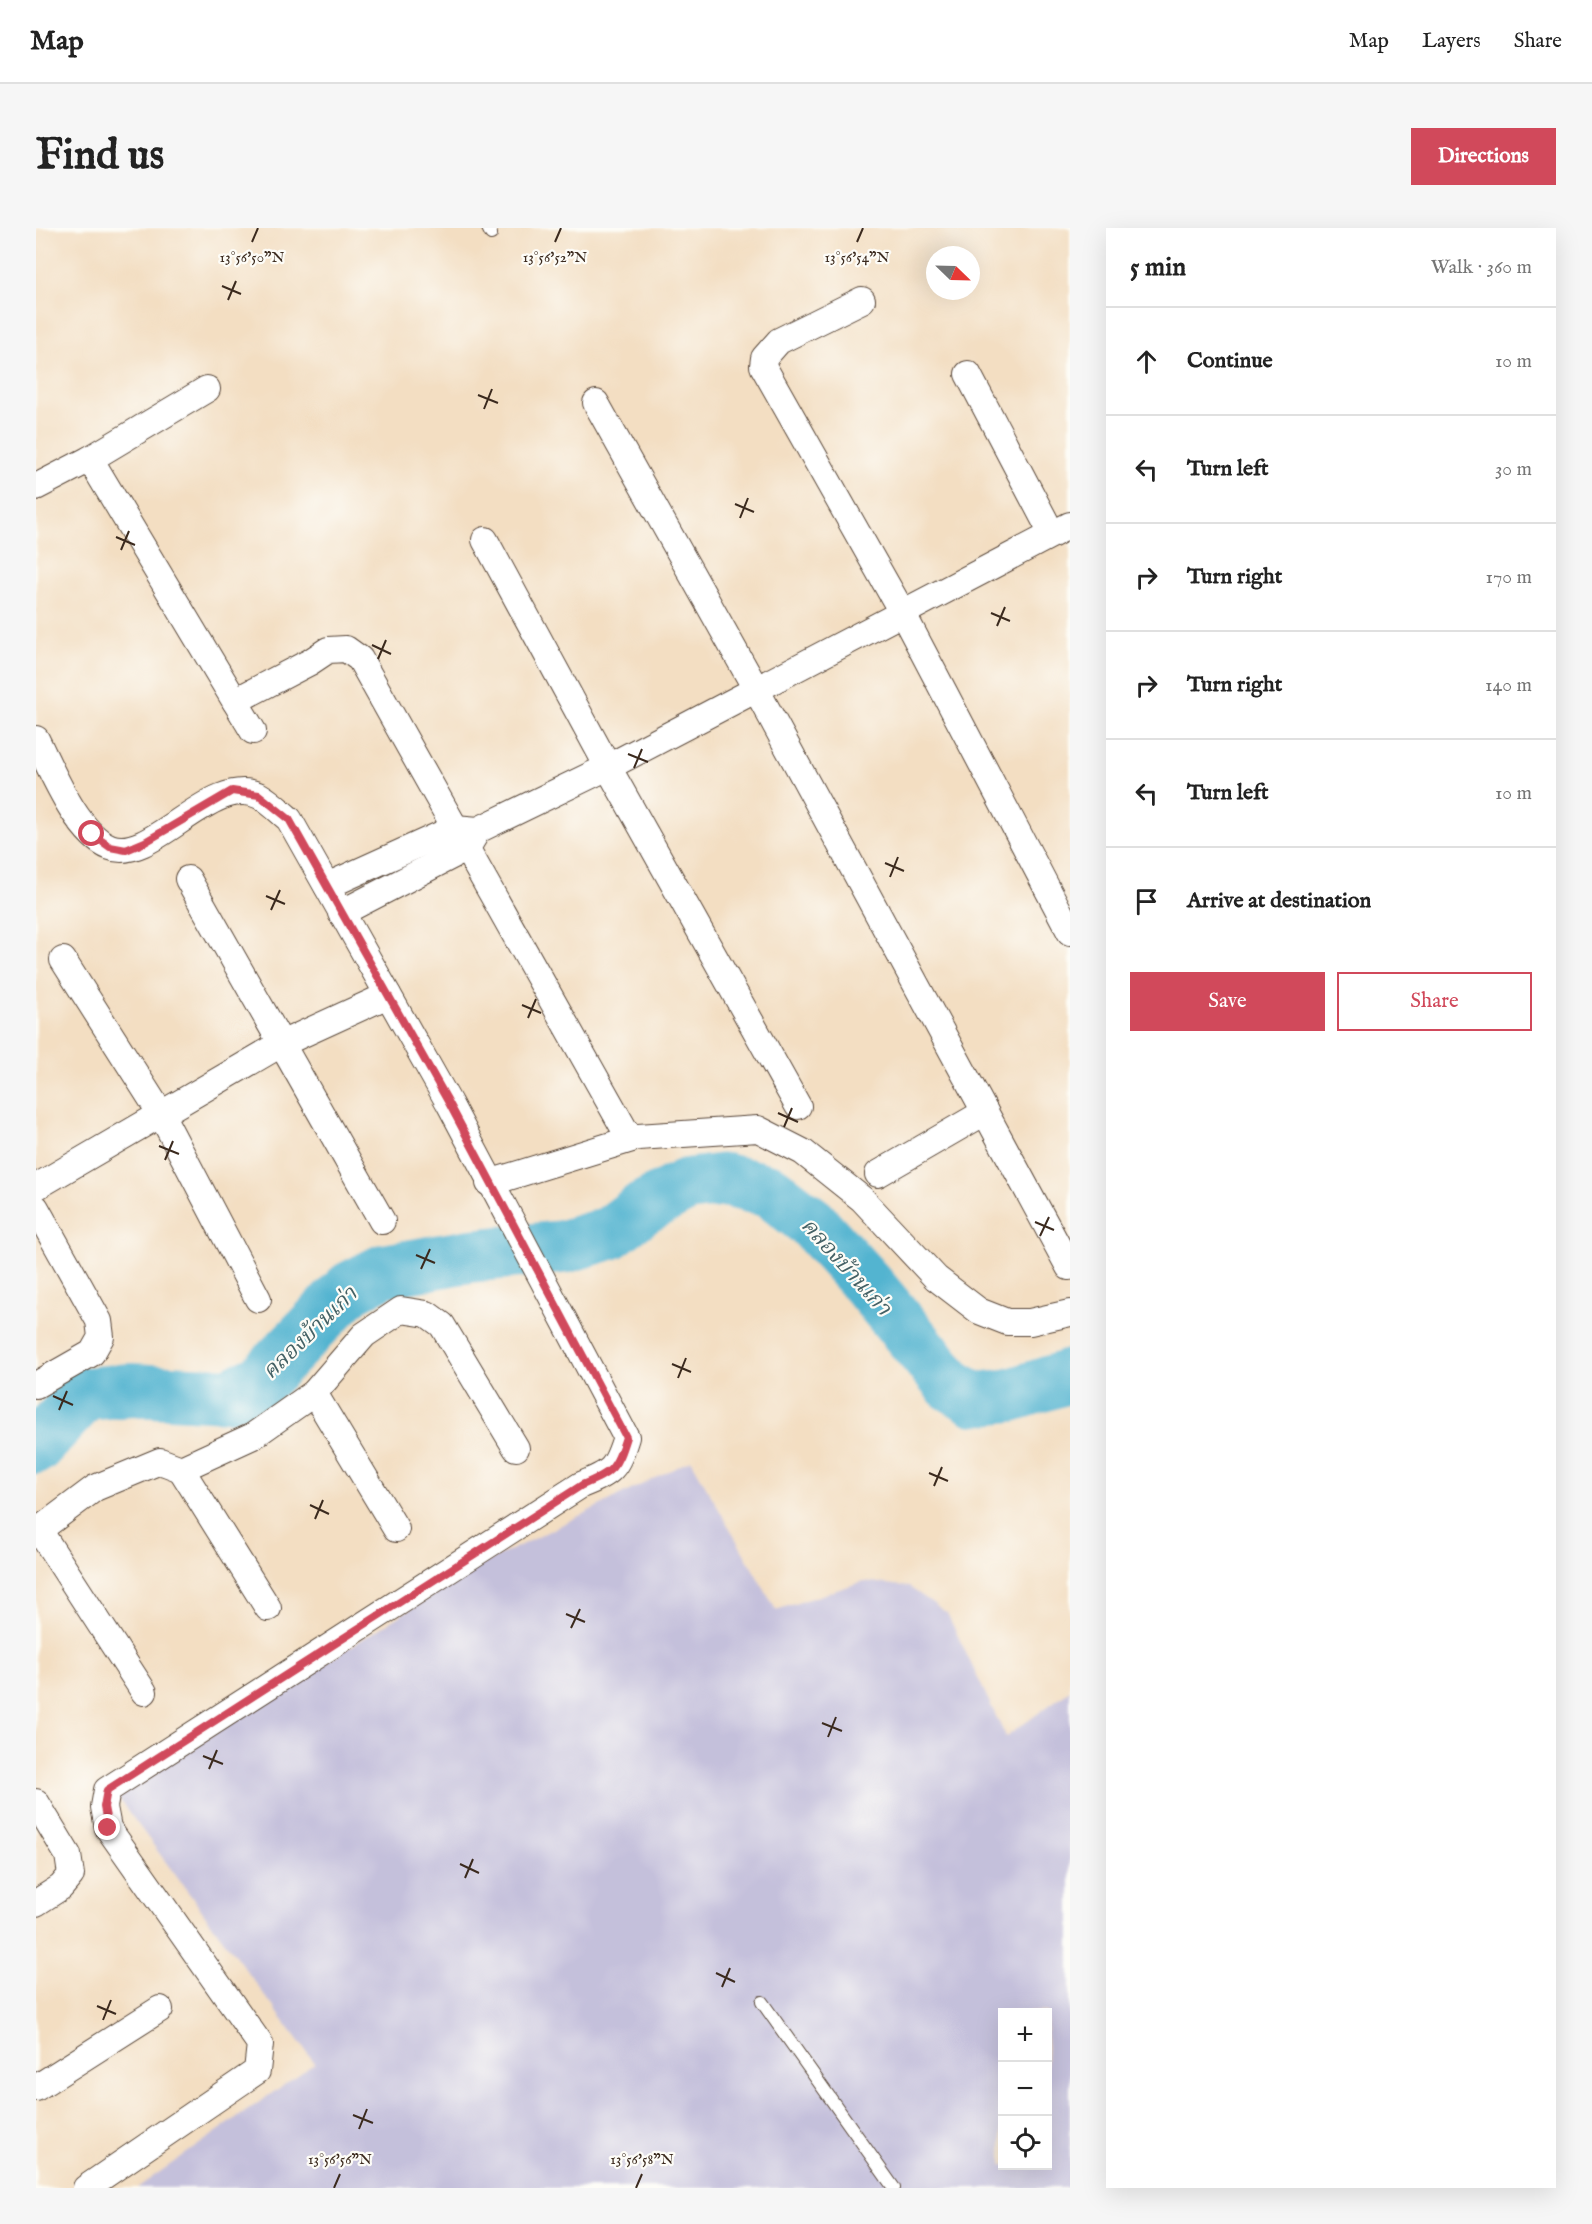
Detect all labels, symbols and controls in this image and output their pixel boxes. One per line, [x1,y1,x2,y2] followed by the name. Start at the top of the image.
[30,24,84,59] text: Map
[1349,28,1389,55] text: Map
[1422,28,1481,55] text: Layers
[1514,28,1562,55] text: Share
[1411,128,1556,185] button: Directions
[36,130,164,183] text: Find us
[926,246,980,300] north arrow
[220,248,285,267] text: 13°56'50"N
[523,248,587,267] text: 13°56'52"N
[825,248,889,267] text: 13°56'54"N
[1130,251,1186,284] text: 5 min
[1431,255,1532,280] text: Walk · 360 m
[1130,345,1163,378] icon: ahead
[1187,347,1273,375] text: Continue
[1495,349,1532,374] text: 10 m
[1130,453,1163,486] icon: left
[1187,455,1269,483] text: Turn left
[1495,457,1532,482] text: 30 m
[1130,561,1163,594] icon: right
[1187,563,1282,591] text: Turn right
[1486,565,1532,590] text: 170 m
[1130,669,1163,702] icon: right
[1187,671,1282,699] text: Turn right
[1485,673,1532,698] text: 140 m
[1130,777,1163,810] icon: left
[1187,779,1269,807] text: Turn left
[1495,781,1532,806] text: 10 m
[78,820,104,846] route start
[1130,885,1163,918] icon: arrive
[1187,887,1371,915] text: Arrive at destination
[1130,972,1325,1031] button: Save
[1337,972,1532,1031] button: Share
[794,1213,897,1323] water label: คลองบ้านเก่า
[257,1280,365,1386] water label: คลองบ้านเก่า
[94,1814,120,1840] route end
[998,2008,1052,2170] map controls
[998,2008,1052,2062] button: +
[998,2062,1052,2116] button: −
[998,2116,1052,2170] button: locate
[308,2150,372,2169] text: 13°56'56"N
[610,2150,674,2169] text: 13°56'58"N

